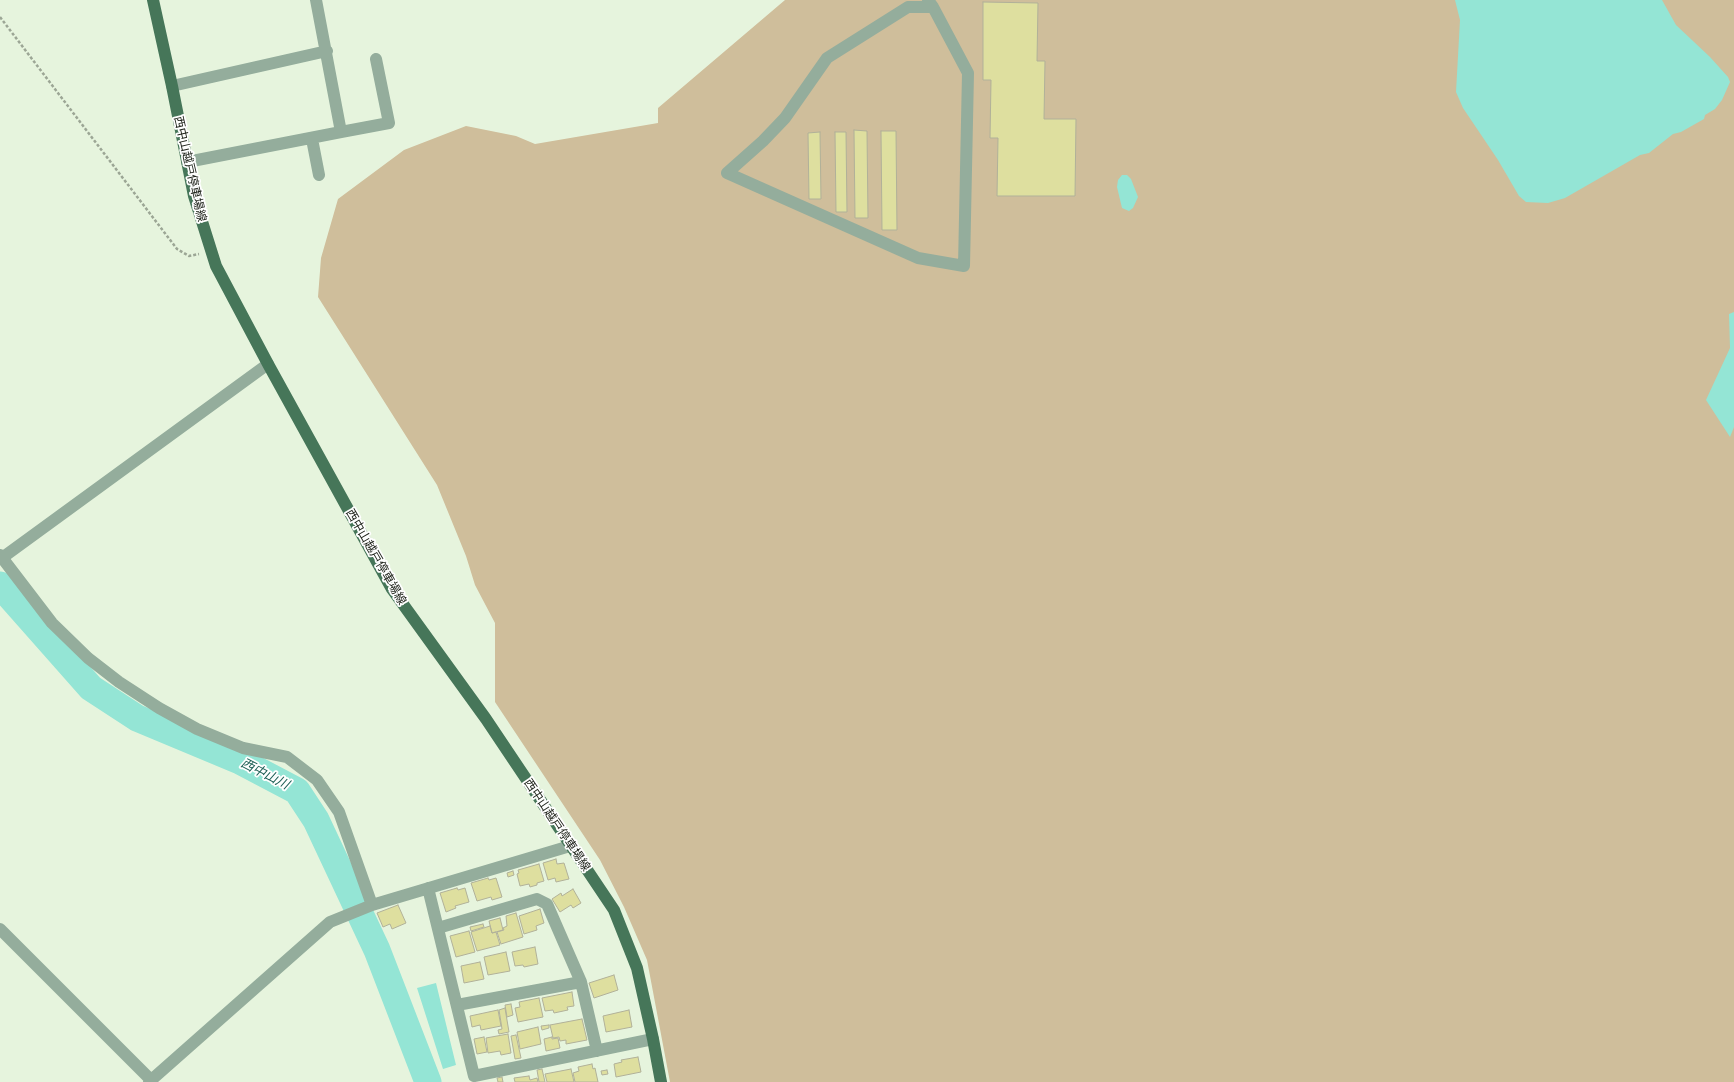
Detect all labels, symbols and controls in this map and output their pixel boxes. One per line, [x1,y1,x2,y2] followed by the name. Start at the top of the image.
[171,115,209,223] street label: 西中山越戸停車場線
[343,507,409,607] street label: 西中山越戸停車場線
[238,755,292,793] water label: 西中山川
[521,776,593,874] street label: 西中山越戸停車場線

